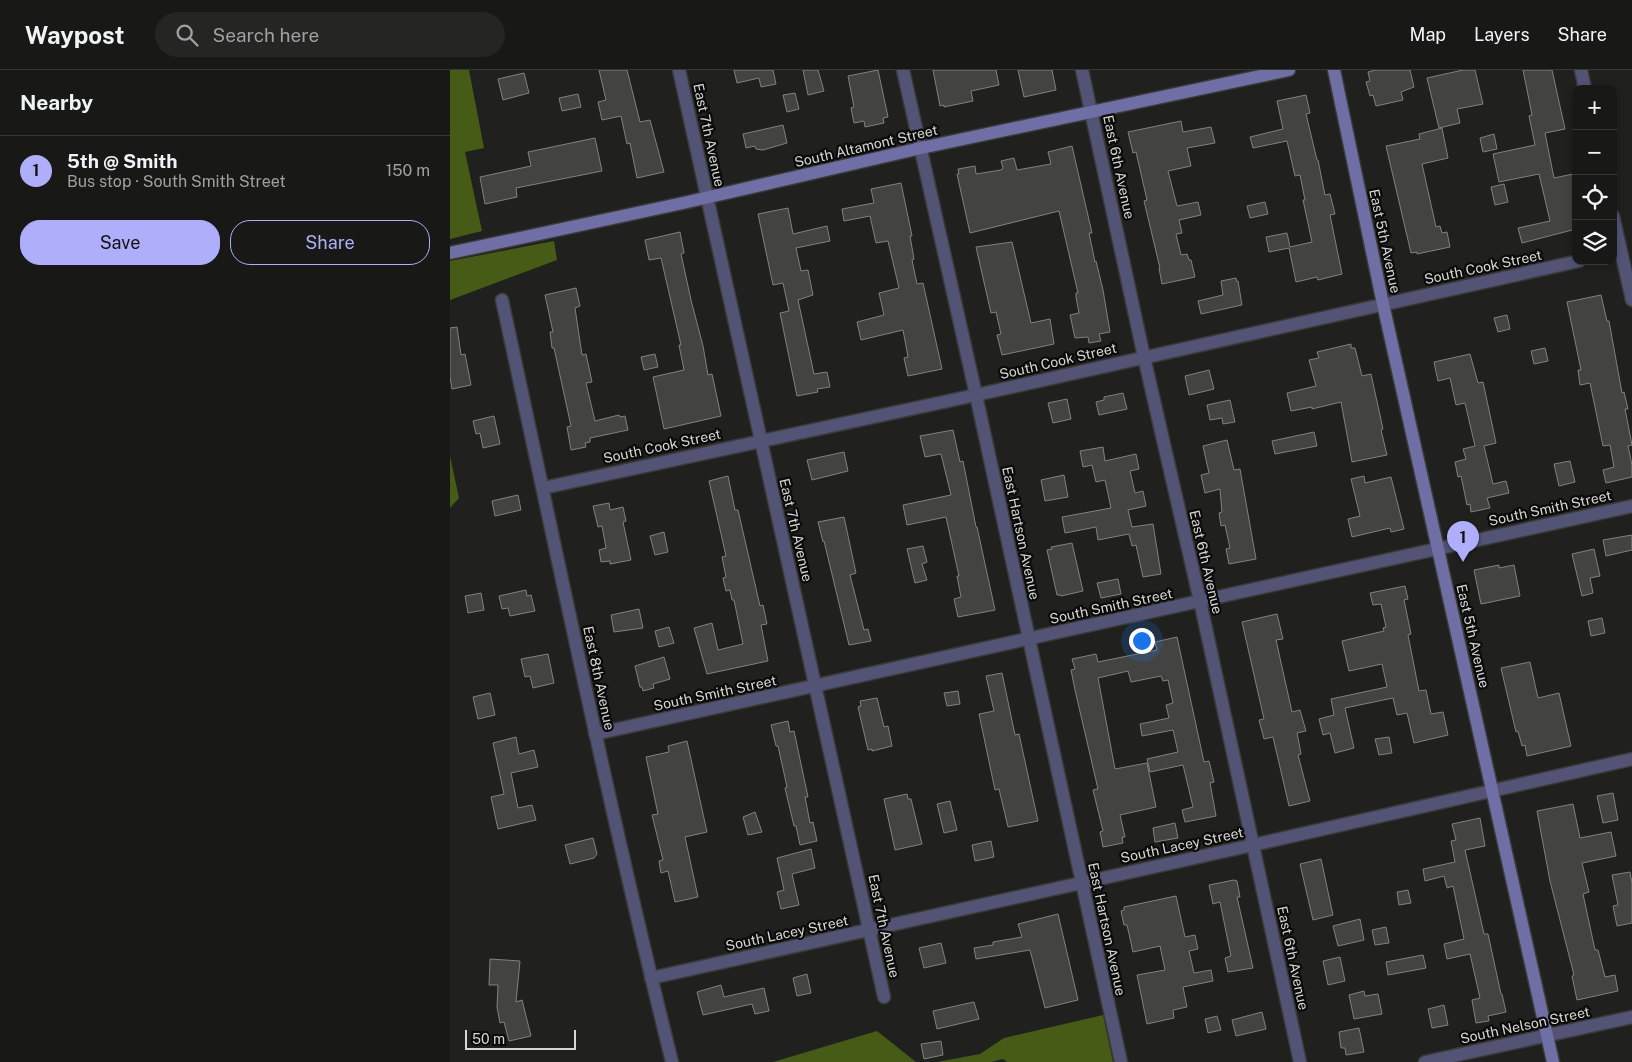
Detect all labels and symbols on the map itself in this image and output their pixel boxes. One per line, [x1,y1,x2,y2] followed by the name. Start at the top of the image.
[690,82,728,188] street label: East 7th Avenue
[1100,114,1138,220] street label: East 6th Avenue
[793,122,939,170] street label: South Altamont Street
[1366,187,1404,295] street label: East 5th Avenue
[1423,247,1543,287] street label: South Cook Street
[998,340,1118,382] street label: South Cook Street
[602,426,722,466] street label: South Cook Street
[999,465,1043,601] street label: East Hartson Avenue
[776,477,816,583] street label: East 7th Avenue
[1487,487,1613,529] street label: South Smith Street
[1186,509,1226,615] street label: East 6th Avenue
[1447,521,1479,562] pin: 1
[1453,583,1493,690] street label: East 5th Avenue
[1048,585,1174,627] street label: South Smith Street
[580,624,618,732] street label: East 8th Avenue
[1129,628,1155,654] your location
[652,672,778,714] street label: South Smith Street
[1119,824,1245,866] street label: South Lacey Street
[1085,861,1129,997] street label: East Hartson Avenue
[865,873,903,979] street label: East 7th Avenue
[1274,905,1312,1011] street label: East 6th Avenue
[724,912,850,954] street label: South Lacey Street
[1459,1003,1591,1047] street label: South Nelson Street
[465,1027,576,1050] scale bar

